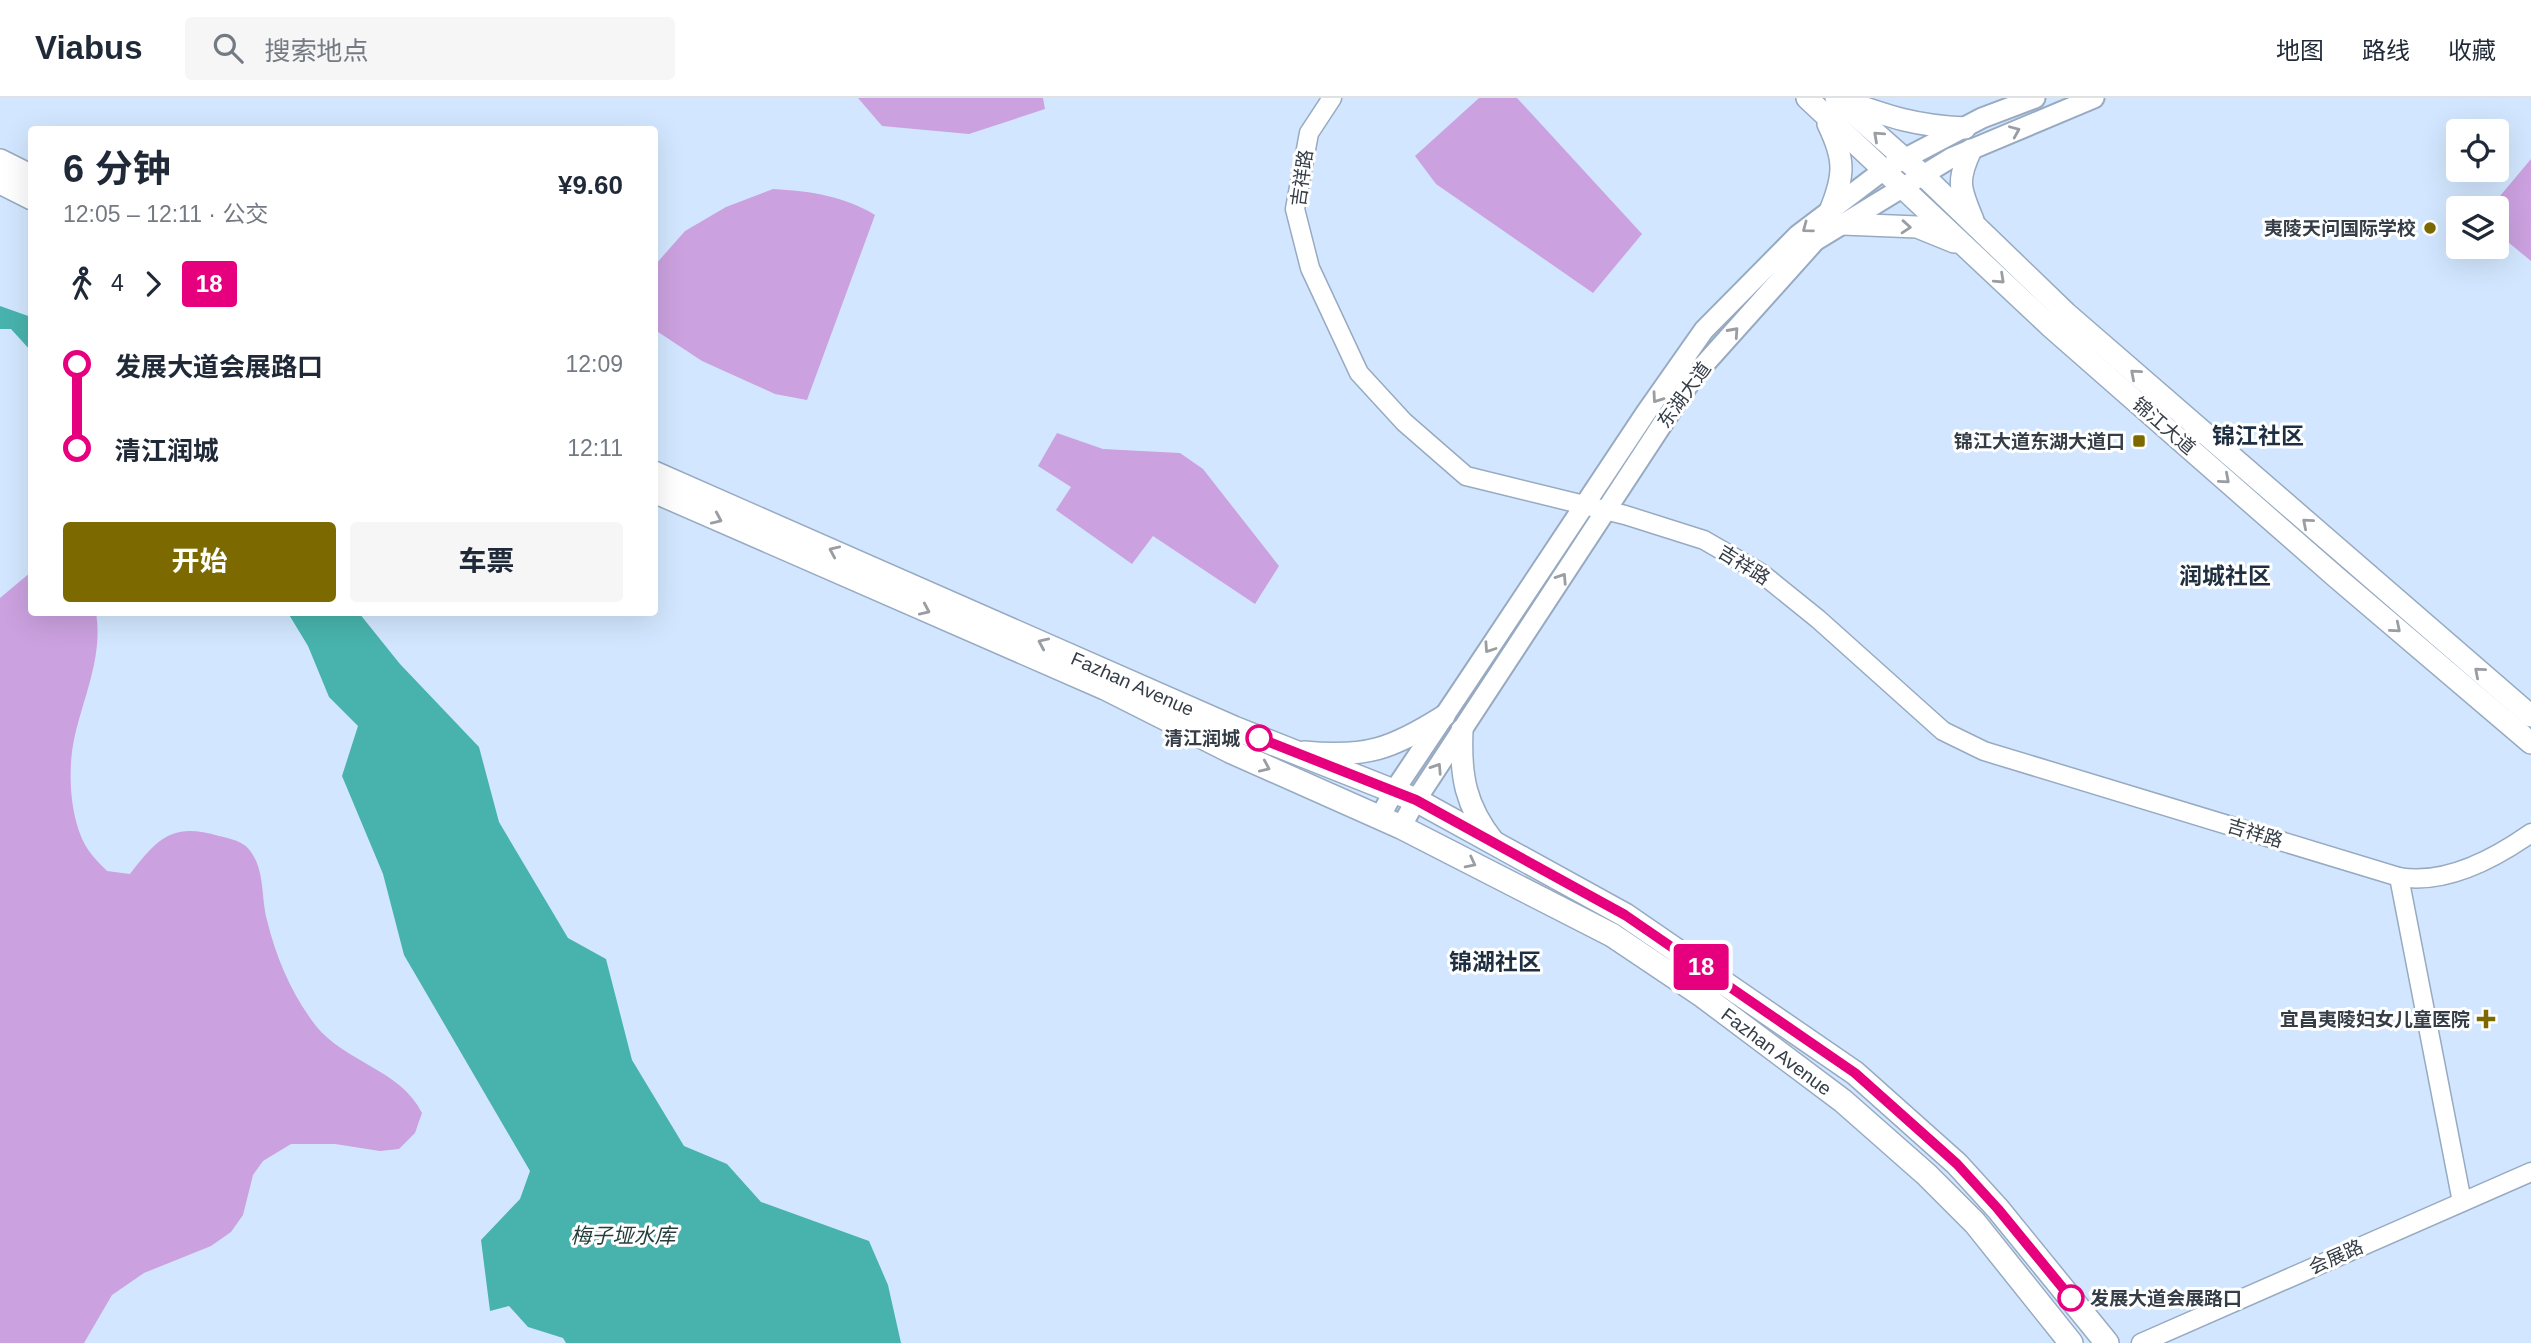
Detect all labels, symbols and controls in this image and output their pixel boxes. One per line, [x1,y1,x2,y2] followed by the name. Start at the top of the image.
[185,17,675,80] search box
[35,29,143,66] text: Viabus
[209,29,247,67] icon: search
[265,36,369,66] text: 搜索地点
[2276,37,2324,64] text: 地图
[2362,37,2410,64] text: 路线
[2448,37,2496,64] text: 收藏
[2446,119,2509,259] map controls
[2446,119,2509,182] button: locate
[2008,126,2020,140] one-way arrow
[1874,132,1887,145] one-way arrow
[63,148,171,190] text: 6 分钟
[1288,148,1316,208] street label: 吉祥路
[558,170,623,200] text: ¥9.60
[2446,196,2509,259] button: layers
[63,201,268,227] text: 12:05 – 12:11 · 公交
[2264,218,2416,239] place label: 夷陵天问国际学校
[1901,219,1912,234] one-way arrow
[1802,220,1815,233] one-way arrow
[2422,220,2438,236] marker: 夷陵天问国际学校
[63,265,101,303] icon: walk
[134,265,172,303] icon: forward
[111,270,124,296] text: 4
[196,270,223,297] text: 18
[1992,271,2005,283] one-way arrow
[1726,327,1738,340] one-way arrow
[565,351,623,377] text: 12:09
[115,352,323,382] text: 发展大道会展路口
[1653,358,1715,432] street label: 东湖大道
[2131,370,2144,382] one-way arrow
[1653,390,1665,403] one-way arrow
[2128,393,2200,459] street label: 锦江大道
[2212,423,2304,449] district label: 锦江社区
[1954,431,2125,452] place label: 锦江大道东湖大道口
[2131,433,2147,449] marker: 锦江大道东湖大道口
[567,435,623,461] text: 12:11
[115,436,219,466] text: 清江润城
[2216,471,2229,483] one-way arrow
[710,510,722,524] one-way arrow
[2302,519,2315,531] one-way arrow
[63,522,336,602] button: 开始
[350,522,623,602] button: 车票
[1714,541,1774,589] street label: 吉祥路
[829,545,841,559] one-way arrow
[2179,563,2271,589] district label: 润城社区
[1553,573,1566,586] one-way arrow
[918,602,931,616] one-way arrow
[2388,620,2401,632] one-way arrow
[1037,637,1050,651] one-way arrow
[1485,640,1498,653] one-way arrow
[1068,647,1197,720] street label: Fazhan Avenue
[2475,668,2488,680] one-way arrow
[1246,725,1272,751] marker: 清江润城
[1164,728,1240,749] place label: 清江润城
[1258,759,1271,773] one-way arrow
[1428,763,1441,776] one-way arrow
[2225,815,2285,851] street label: 吉祥路
[1464,854,1477,868] one-way arrow
[1670,944,1732,990] line badge: 18
[1449,949,1541,975] district label: 锦湖社区
[1688,953,1714,980] text: 18
[1718,1003,1836,1099] street label: Fazhan Avenue
[2280,1009,2470,1030] place label: 宜昌夷陵妇女儿童医院
[2476,1009,2496,1029] marker: 宜昌夷陵妇女儿童医院
[571,1224,678,1247] water label: 梅子垭水库
[2306,1236,2366,1278] street label: 会展路
[2058,1285,2084,1311] marker: 发展大道会展路口
[2090,1288,2242,1309] place label: 发展大道会展路口

